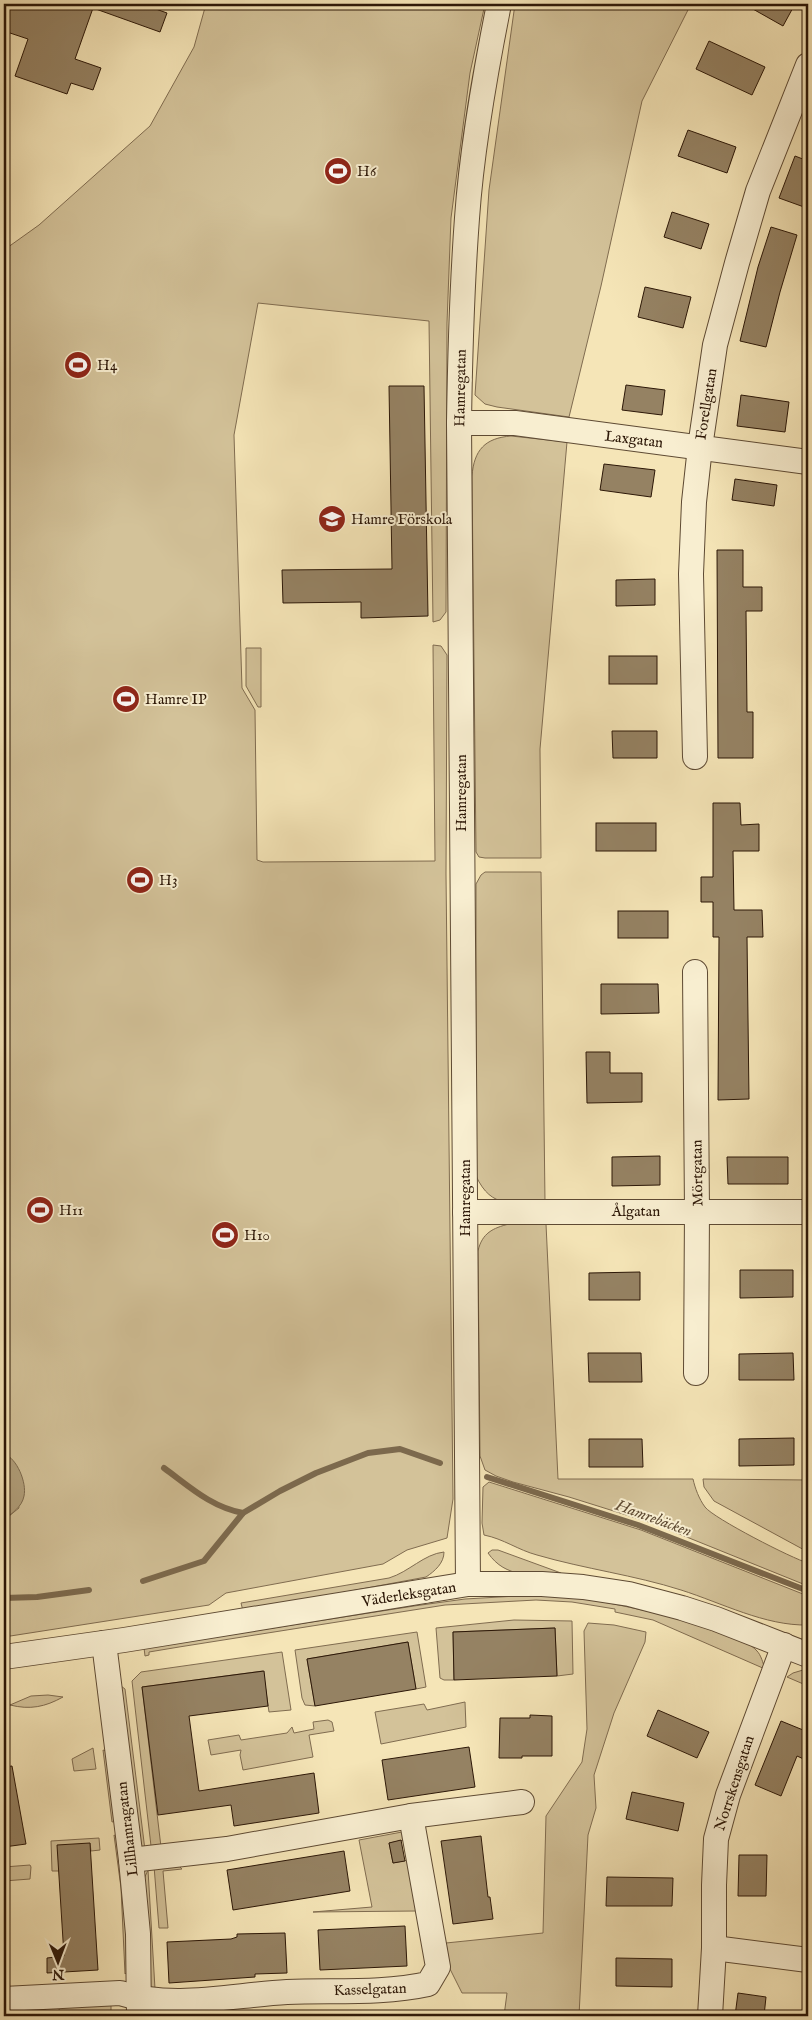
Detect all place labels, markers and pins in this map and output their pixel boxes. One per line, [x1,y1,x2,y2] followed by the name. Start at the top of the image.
[323,156,353,186] sports icon: H6
[357,162,377,181] place label: H6
[63,350,93,380] sports icon: H4
[97,356,118,375] place label: H4
[317,504,347,534] school or university icon: Hamre Förskola
[351,510,453,529] place label: Hamre Förskola
[111,684,141,714] sports icon: Hamre IP
[145,690,207,709] place label: Hamre IP
[125,865,155,895] sports icon: H3
[159,871,178,890] place label: H3
[25,1195,55,1225] sports icon: H11
[59,1201,83,1220] place label: H11
[210,1220,240,1250] sports icon: H10
[244,1226,270,1245] place label: H10

